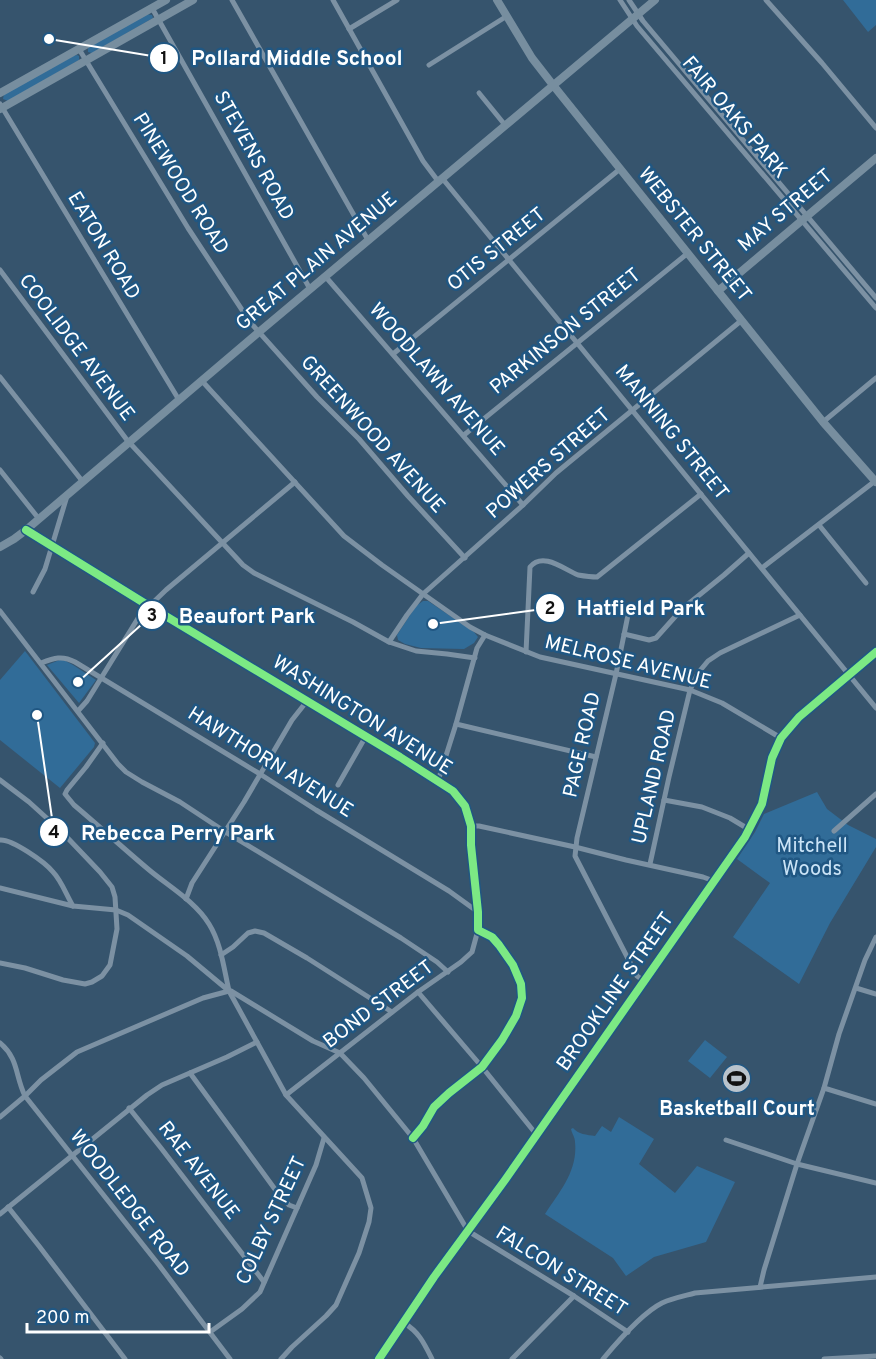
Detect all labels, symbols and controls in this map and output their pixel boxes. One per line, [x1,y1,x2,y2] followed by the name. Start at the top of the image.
[149,38,415,77] callout: Pollard Middle School
[191,46,403,73] text: Pollard Middle School
[160,48,168,71] text: 1
[675,52,793,184] street label: FAIR OAKS PARK
[207,87,299,225] street label: STEVENS ROAD
[126,108,234,260] street label: PINEWOOD ROAD
[631,162,757,308] street label: WEBSTER STREET
[733,164,839,258] street label: MAY STREET
[61,187,145,305] street label: EATON ROAD
[231,187,403,337] street label: GREAT PLAIN AVENUE
[442,202,552,298] street label: OTIS STREET
[485,263,647,401] street label: PARKINSON STREET
[12,269,140,427] street label: COOLIDGE AVENUE
[362,298,510,462] street label: WOODLAWN AVENUE
[294,350,450,520] street label: GREENWOOD AVENUE
[608,360,734,506] street label: MANNING STREET
[481,403,617,525] street label: POWERS STREET
[535,588,717,627] callout: Hatfield Park
[137,596,328,635] callout: Beaufort Park
[577,596,705,623] text: Hatfield Park
[544,598,556,621] text: 2
[179,604,316,631] text: Beaufort Park
[147,605,157,628] text: 3
[542,630,714,696] street label: MELROSE AVENUE
[267,650,457,782] street label: WASHINGTON AVENUE
[558,690,608,800] street label: PAGE ROAD
[182,701,358,825] street label: HAWTHORN AVENUE
[627,707,683,847] street label: UPLAND ROAD
[39,813,287,852] callout: Rebecca Perry Park
[81,821,275,848] text: Rebecca Perry Park
[48,822,60,845] text: 4
[776,834,848,883] park label: Mitchell Woods
[551,908,681,1076] street label: BROOKLINE STREET
[318,955,440,1055] street label: BOND STREET
[721,1063,753,1095] sports icon: Basketball Court
[659,1097,815,1123] place label: Basketball Court
[151,1116,245,1226] street label: RAE AVENUE
[63,1125,195,1283] street label: WOODLEDGE ROAD
[231,1153,313,1289] street label: COLBY STREET
[490,1221,632,1323] street label: FALCON STREET
[27,1296,208,1334] scale bar
[36,1307,89,1330] text: 200 m

